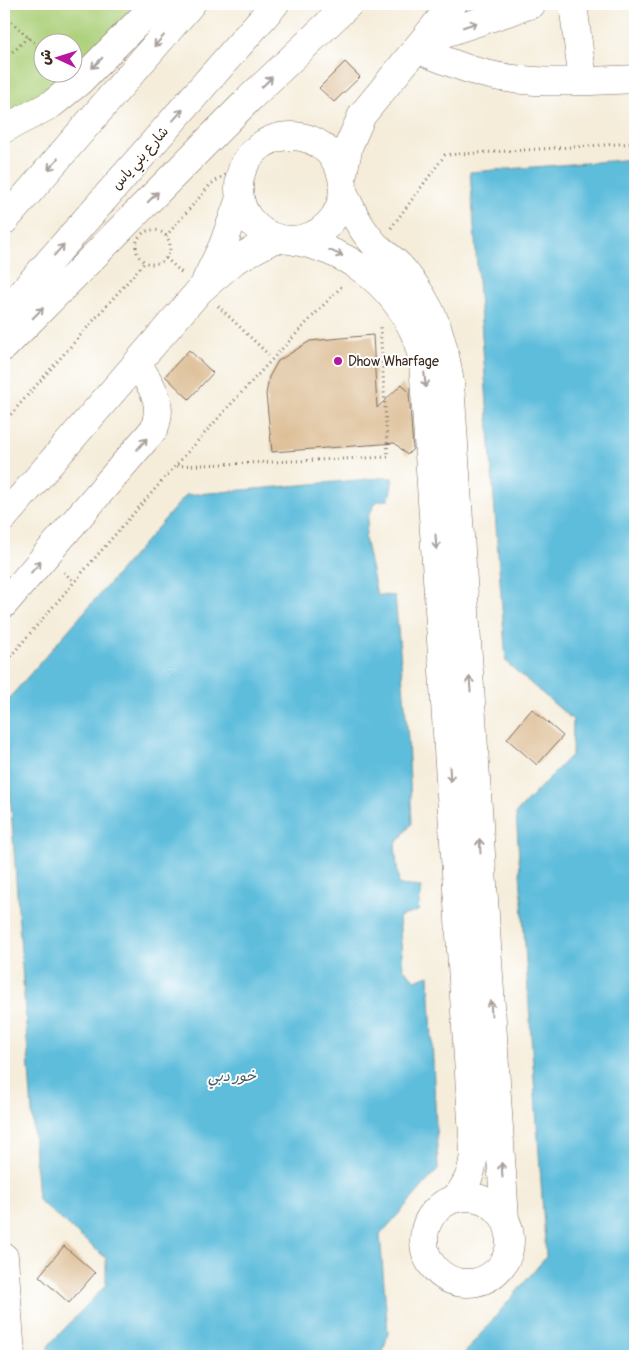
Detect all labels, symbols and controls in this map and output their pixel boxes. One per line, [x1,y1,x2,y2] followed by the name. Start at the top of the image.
[462,19,478,29] one-way arrow
[32,32,82,82] north arrow
[153,34,165,47] one-way arrow
[37,49,55,65] text: ش
[91,57,103,70] one-way arrow
[261,76,274,88] one-way arrow
[172,108,184,121] one-way arrow
[108,123,175,196] street label: شارع بني ياس
[48,157,59,170] one-way arrow
[146,191,159,203] one-way arrow
[53,243,65,256] one-way arrow
[328,249,343,259] one-way arrow
[32,306,44,319] one-way arrow
[348,353,439,370] place label: Dhow Wharfage
[332,355,344,367] marker: Dhow Wharfage
[420,372,430,388] one-way arrow
[137,438,148,451] one-way arrow
[431,534,440,550] one-way arrow
[30,560,41,573] one-way arrow
[465,676,474,692] one-way arrow
[446,766,455,782] one-way arrow
[476,838,485,854] one-way arrow
[487,1000,496,1016] one-way arrow
[208,1067,257,1089] water label: خور دبي
[497,1162,506,1178] one-way arrow

